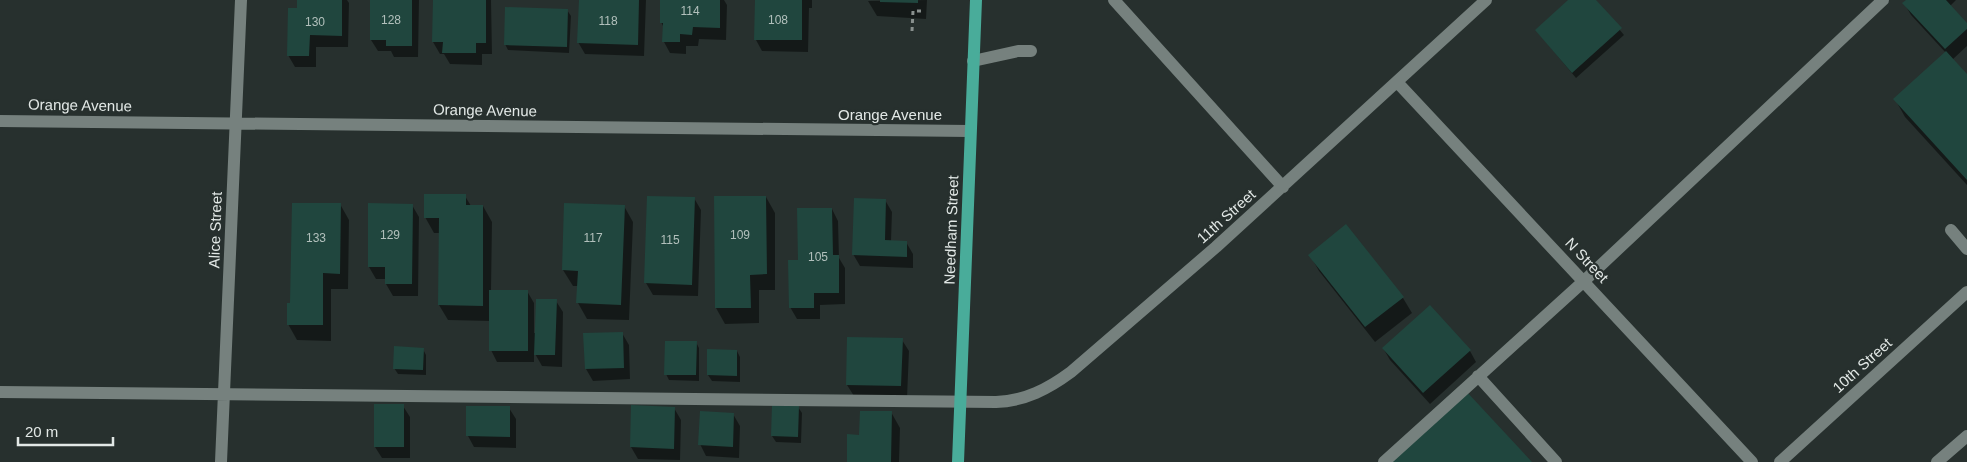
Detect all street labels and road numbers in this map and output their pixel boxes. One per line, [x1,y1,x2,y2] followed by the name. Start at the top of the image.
[28,96,132,114] street label: Orange Avenue
[433,101,537,119] street label: Orange Avenue
[838,106,942,123] street label: Orange Avenue
[941,174,961,285] street label: Needham Street
[1193,185,1259,246] street label: 11th Street
[205,191,225,269] street label: Alice Street
[1562,234,1613,287] street label: N Street
[1829,334,1896,396] street label: 10th Street

